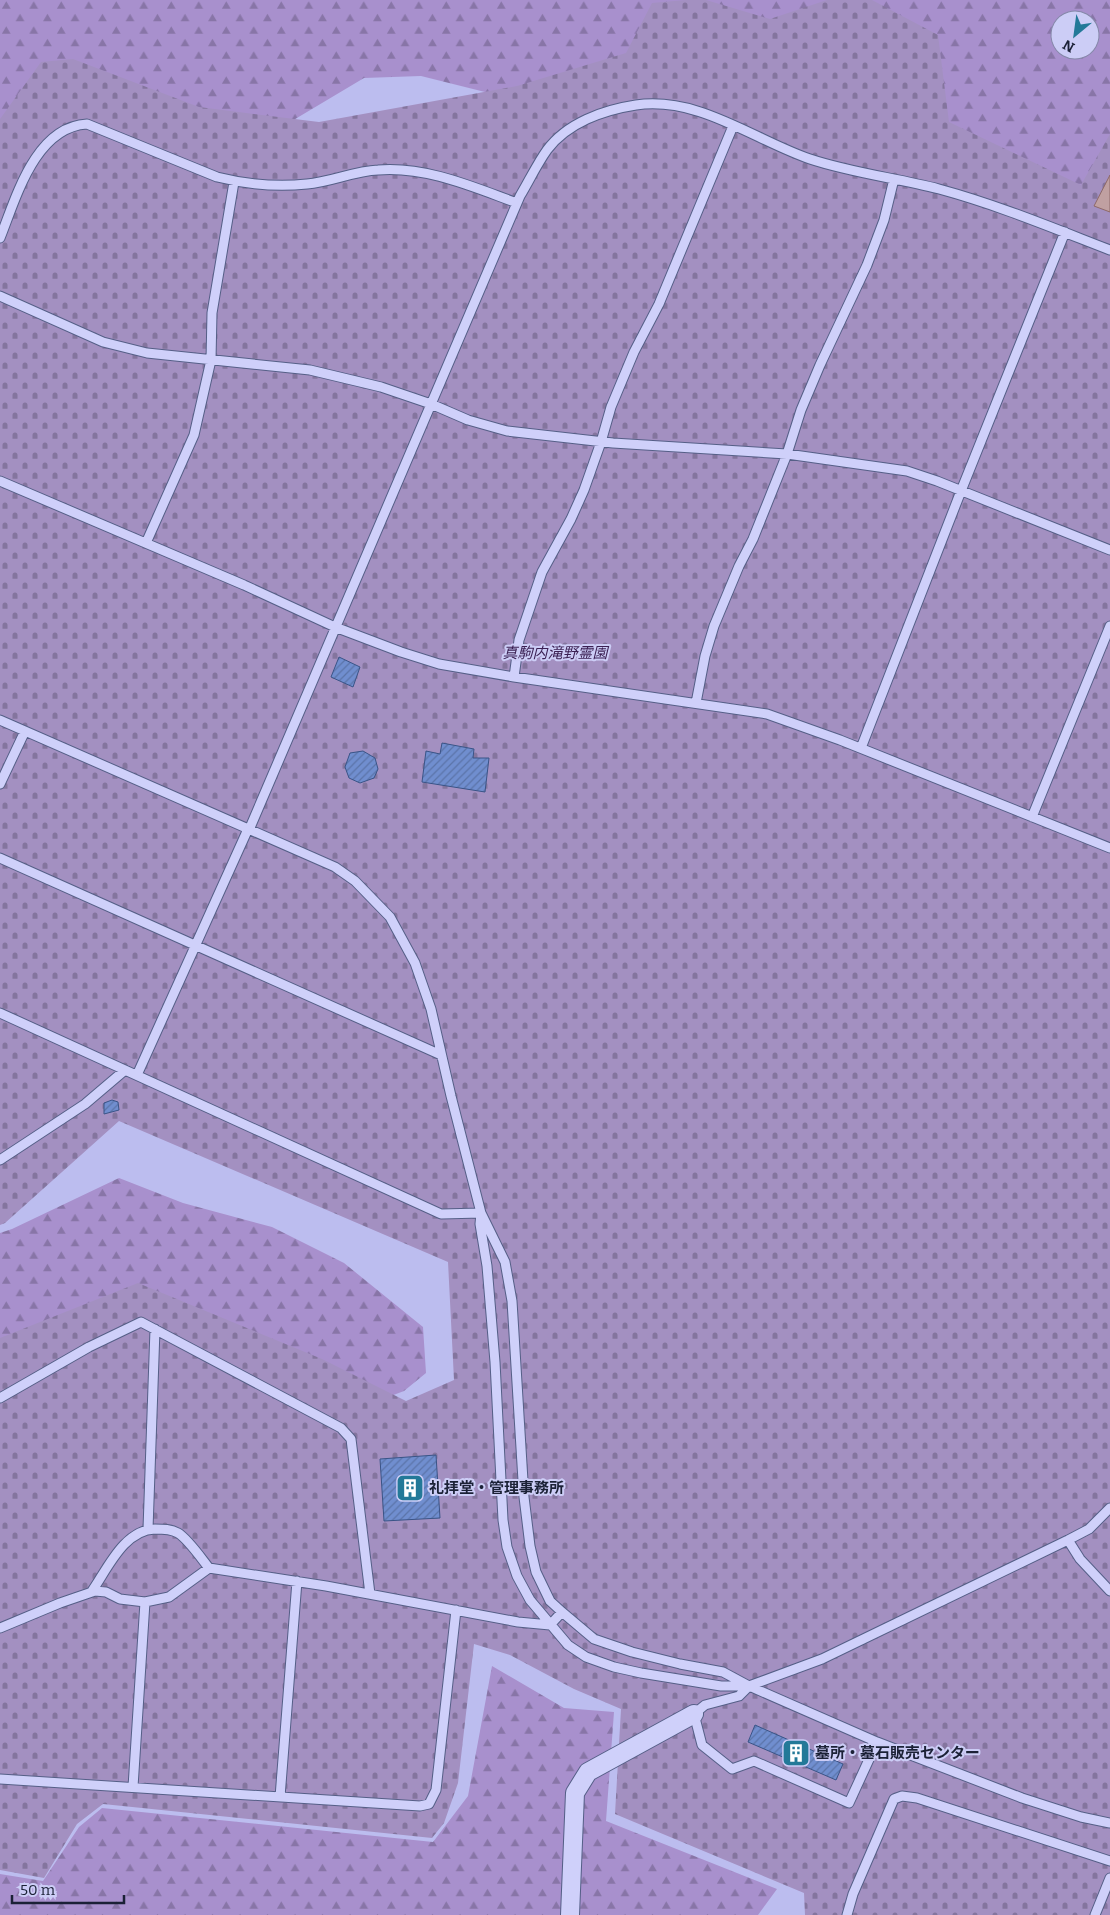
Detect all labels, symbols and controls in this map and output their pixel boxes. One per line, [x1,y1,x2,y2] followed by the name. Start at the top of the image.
[1050,10,1100,60] north arrow
[1060,36,1078,56] text: N
[502,644,609,662] park label: 真駒内滝野霊園
[395,1473,425,1503] building icon: 礼拝堂・管理事務所
[429,1479,564,1497] place label: 礼拝堂・管理事務所
[781,1738,811,1768] building icon: 墓所・墓石販売センター
[815,1744,980,1762] place label: 墓所・墓石販売センター
[12,1872,125,1904] scale bar
[20,1881,56,1899] text: 50 m

